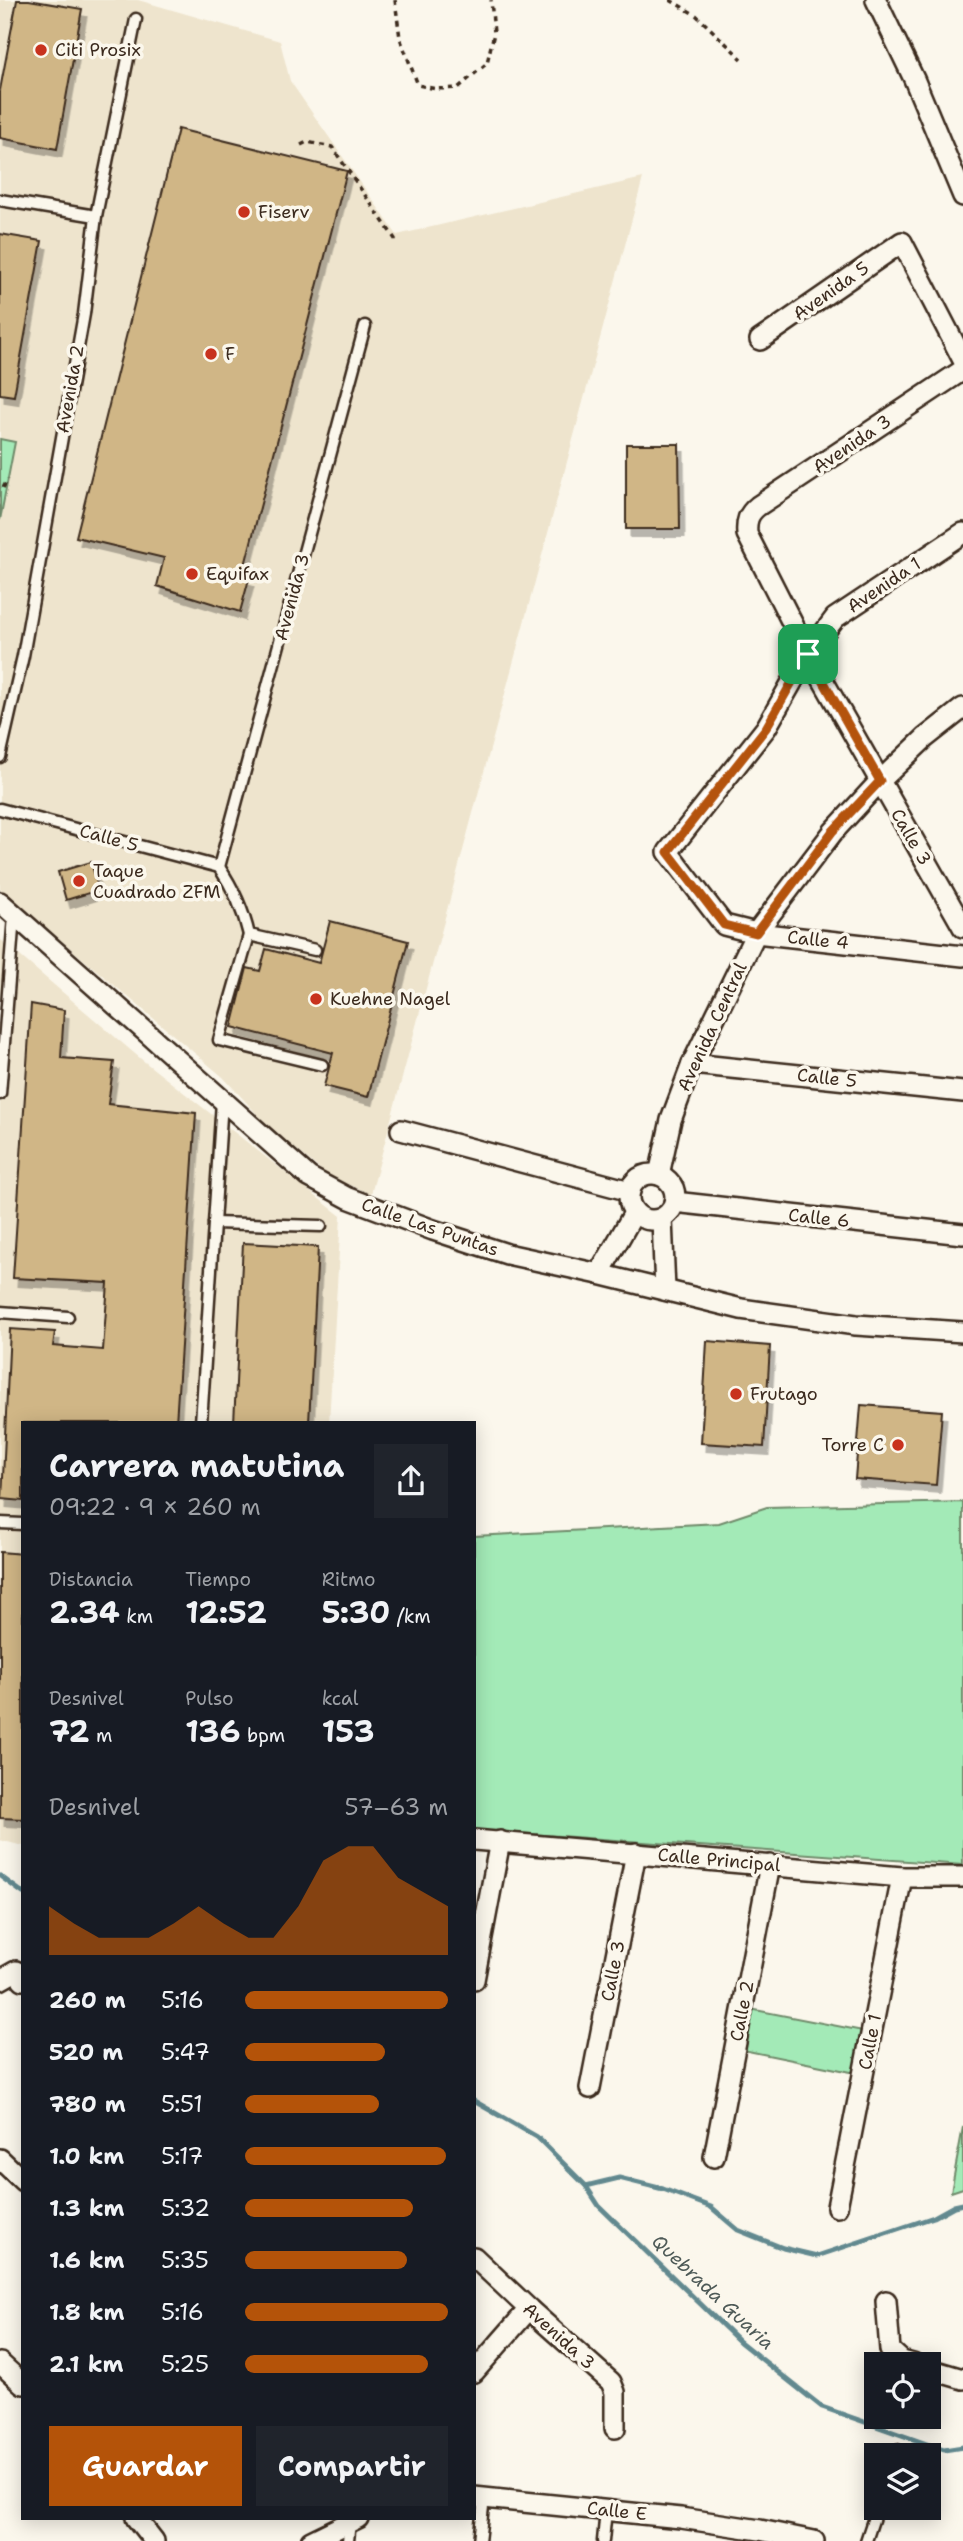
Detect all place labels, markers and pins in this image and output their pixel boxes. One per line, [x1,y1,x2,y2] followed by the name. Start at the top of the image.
[55,38,141,62] place label: Citi Prosix
[33,42,49,58] marker: Citi Prosix
[258,200,309,224] place label: Fiserv
[236,204,252,220] marker: Fiserv
[225,342,235,366] place label: F
[203,346,219,362] marker: F
[206,562,269,586] place label: Equifax
[184,566,200,582] marker: Equifax
[778,624,838,684] pin
[93,859,221,904] place label: Taque Cuadrado ZFM
[71,873,87,889] marker: Taque Cuadrado ZFM
[330,987,451,1011] place label: Kuehne Nagel
[308,991,324,1007] marker: Kuehne Nagel
[750,1382,818,1406] place label: Frutago
[728,1386,744,1402] marker: Frutago
[821,1433,884,1457] place label: Torre C
[890,1437,906,1453] marker: Torre C

